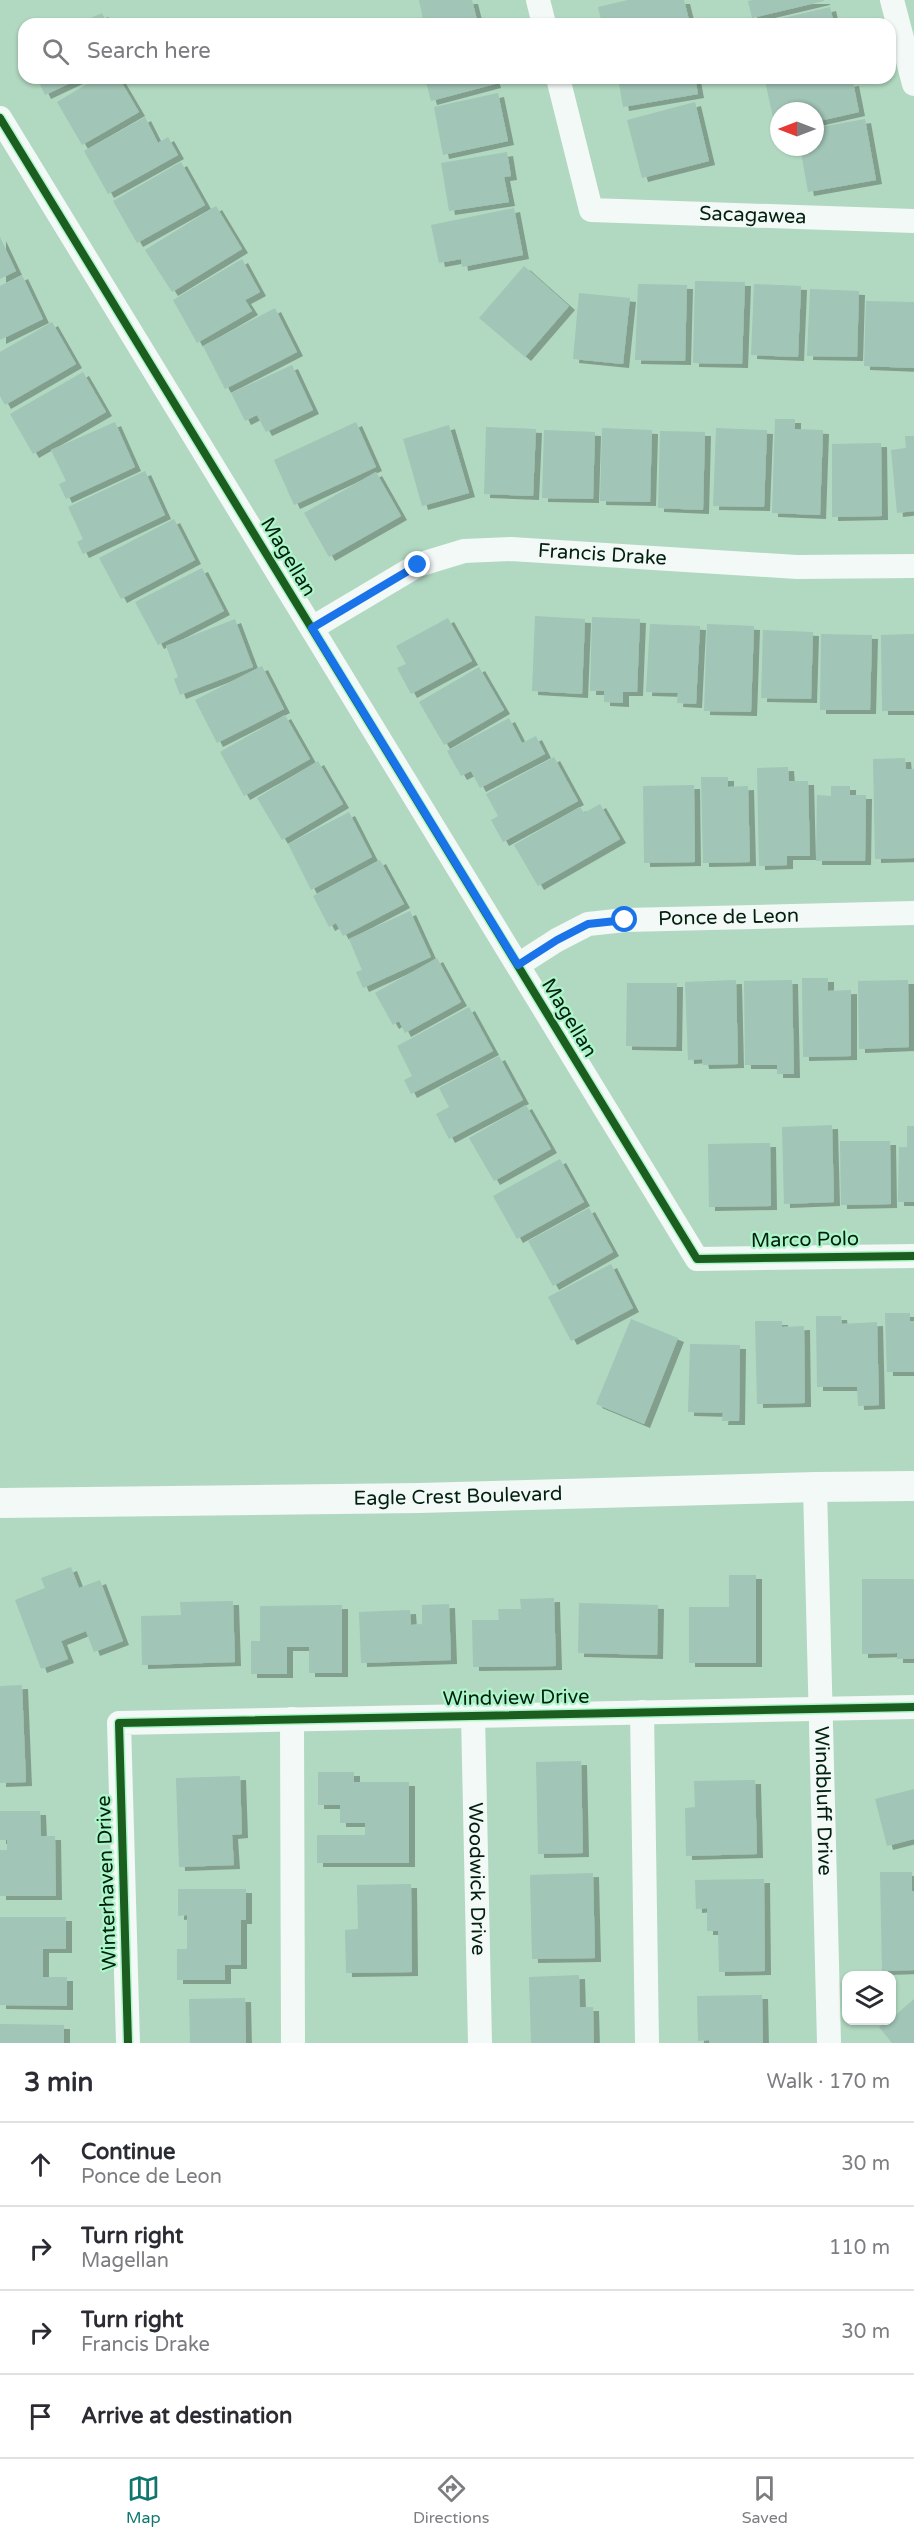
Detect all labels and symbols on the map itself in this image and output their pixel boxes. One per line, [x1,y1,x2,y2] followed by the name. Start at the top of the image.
[770,102,824,156] north arrow
[699,202,807,229] street label: Sacagawea
[255,513,321,601] street label: Magellan
[537,539,668,571] street label: Francis Drake
[404,551,430,577] route end
[658,904,799,931] street label: Ponce de Leon
[611,906,637,932] route start
[536,974,602,1062] street label: Magellan
[751,1227,859,1253] street label: Marco Polo
[353,1482,563,1511] street label: Eagle Crest Boulevard
[442,1685,590,1711] street label: Windview Drive
[809,1726,837,1876] street label: Windbluff Drive
[92,1795,122,1971] street label: Winterhaven Drive
[463,1802,490,1956] street label: Woodwick Drive

